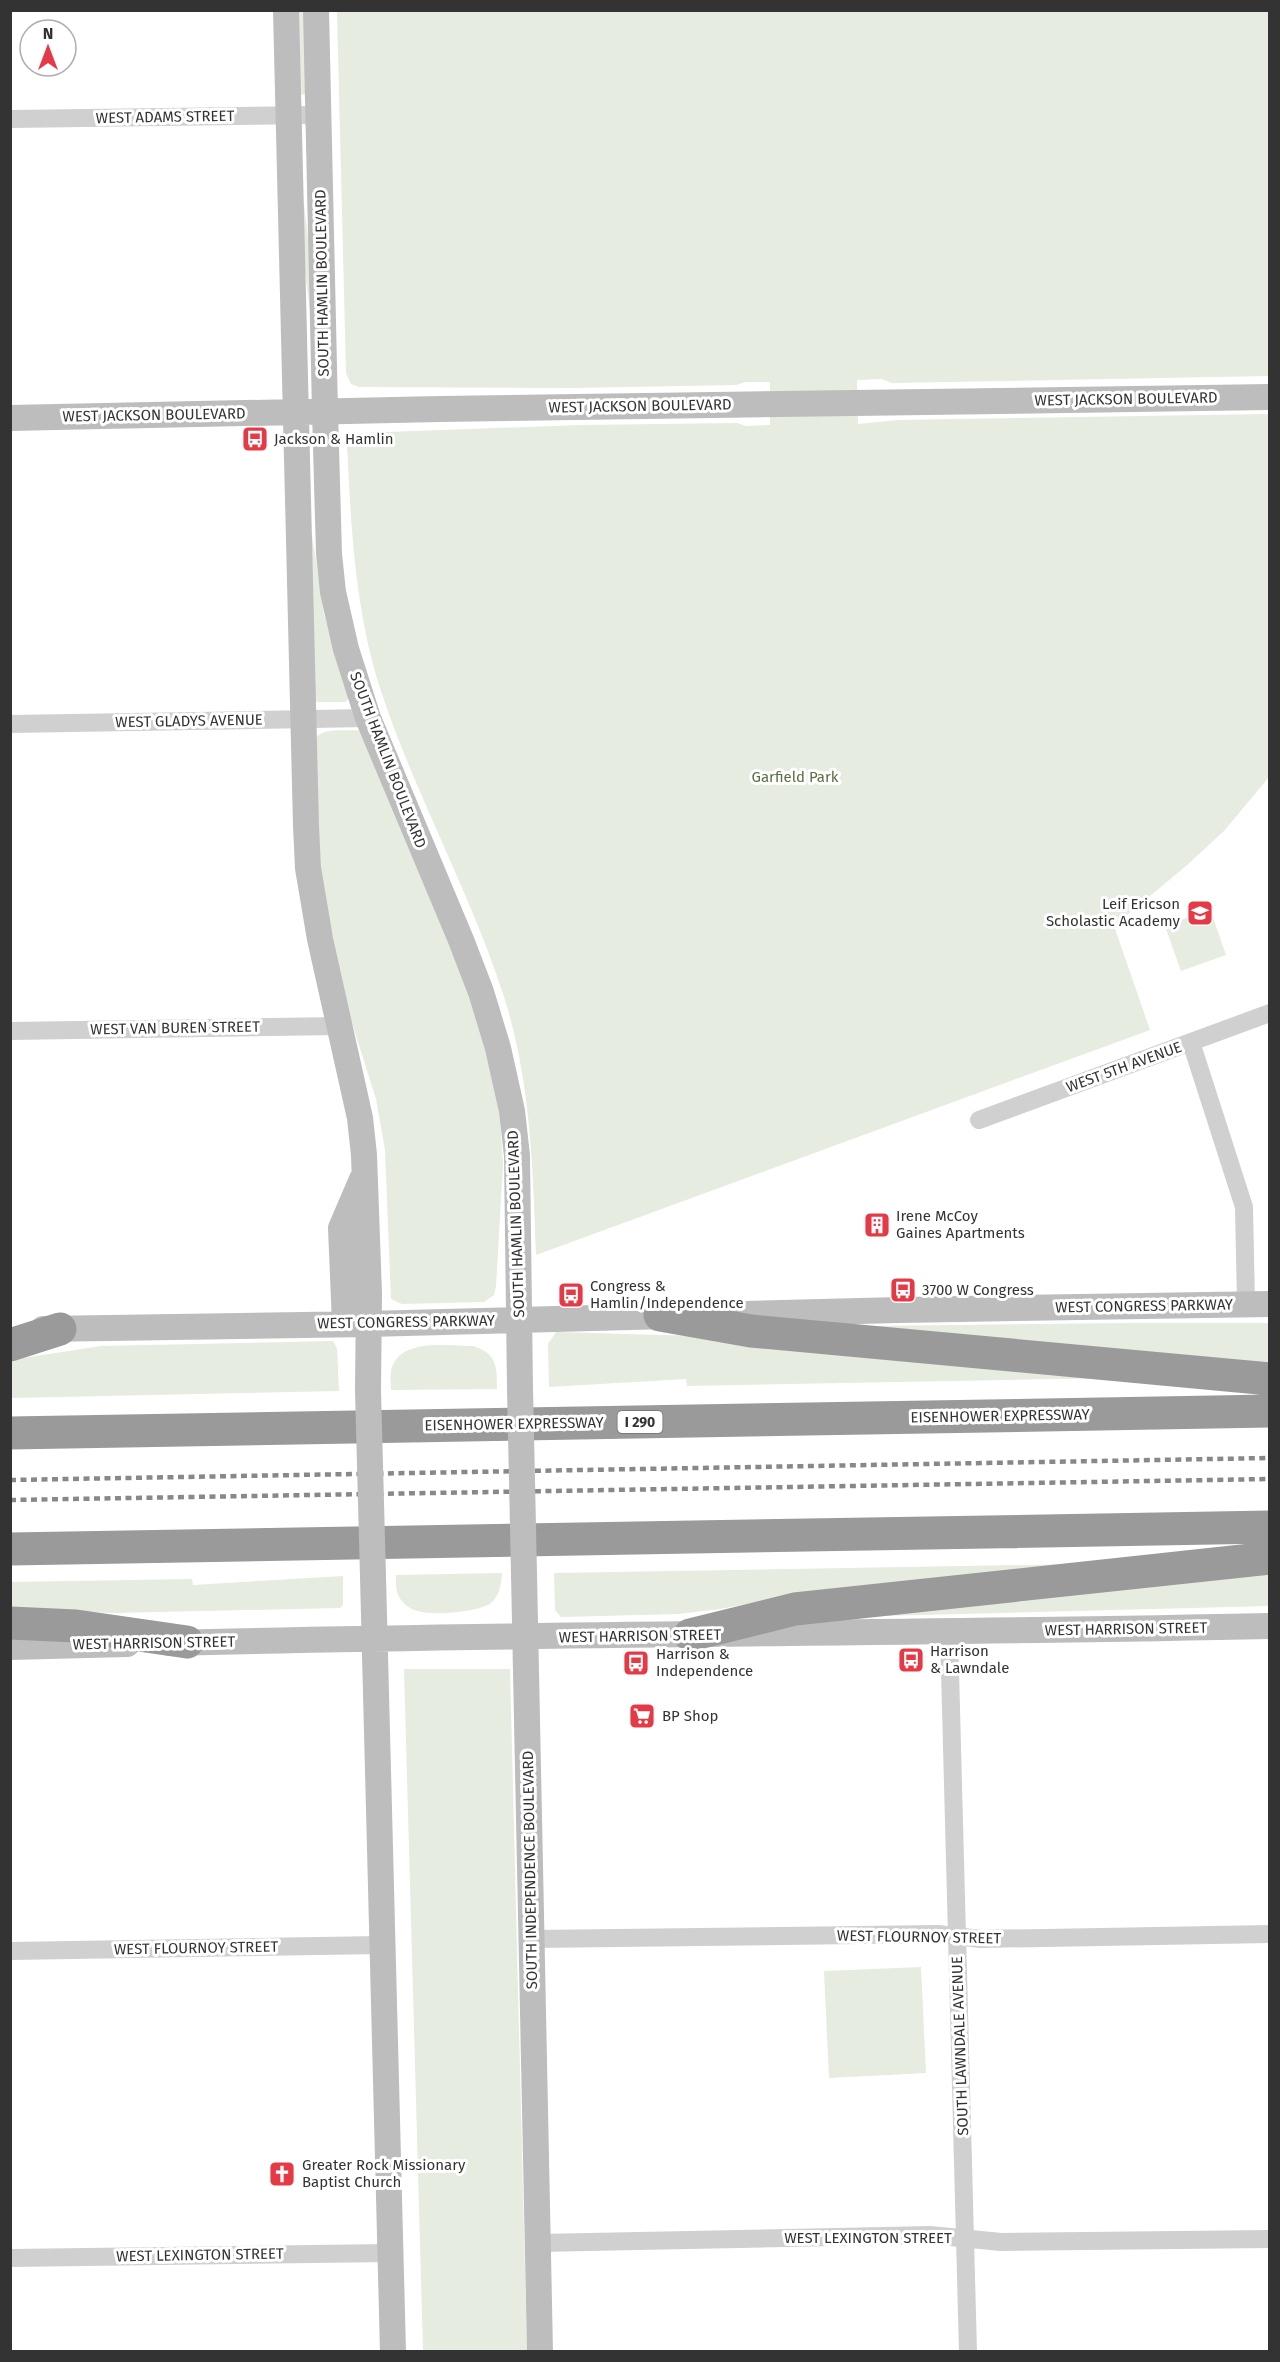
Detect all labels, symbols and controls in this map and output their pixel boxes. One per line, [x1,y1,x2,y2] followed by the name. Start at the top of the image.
[18,18,78,78] north arrow
[43,24,53,43] text: N
[96,107,235,127] street label: WEST ADAMS STREET
[311,189,333,377] street label: SOUTH HAMLIN BOULEVARD
[1034,388,1218,410] street label: WEST JACKSON BOULEVARD
[548,395,732,417] street label: WEST JACKSON BOULEVARD
[62,404,246,426] street label: WEST JACKSON BOULEVARD
[240,424,270,454] bus stop icon: Jackson & Hamlin
[274,430,394,448] place label: Jackson & Hamlin
[346,669,430,851] street label: SOUTH HAMLIN BOULEVARD
[115,711,263,731] street label: WEST GLADYS AVENUE
[751,768,839,786] park label: Garfield Park
[1046,895,1181,930] place label: Leif Ericson Scholastic Academy
[1185,898,1215,928] school or university icon: Leif Ericson Scholastic Academy
[90,1018,260,1038] street label: WEST VAN BUREN STREET
[1064,1038,1184,1096] street label: WEST 5TH AVENUE
[504,1130,528,1318] street label: SOUTH HAMLIN BOULEVARD
[896,1207,1025,1242] place label: Irene McCoy Gaines Apartments
[862,1210,892,1240] building icon: Irene McCoy Gaines Apartments
[888,1275,918,1305] bus stop icon: 3700 W Congress
[590,1277,744,1312] place label: Congress & Hamlin/Independence
[556,1280,586,1310] bus stop icon: Congress & Hamlin/Independence
[922,1281,1034,1299] place label: 3700 W Congress
[1055,1295,1234,1317] street label: WEST CONGRESS PARKWAY
[317,1311,496,1333] street label: WEST CONGRESS PARKWAY
[910,1405,1091,1427] street label: EISENHOWER EXPRESSWAY
[618,1411,662,1433] road number: I 290
[424,1413,605,1435] street label: EISENHOWER EXPRESSWAY
[1045,1619,1208,1639] street label: WEST HARRISON STREET
[559,1626,722,1646] street label: WEST HARRISON STREET
[73,1633,236,1653] street label: WEST HARRISON STREET
[930,1642,1009,1677] place label: Harrison & Lawndale
[656,1645,753,1680] place label: Harrison & Independence
[896,1645,926,1675] bus stop icon: Harrison & Lawndale
[621,1648,651,1678] bus stop icon: Harrison & Independence
[627,1701,657,1731] supermarket icon: BP Shop
[662,1707,718,1725] place label: BP Shop
[519,1751,541,1989] street label: SOUTH INDEPENDENCE BOULEVARD
[837,1927,1002,1947] street label: WEST FLOURNOY STREET
[114,1938,279,1958] street label: WEST FLOURNOY STREET
[948,1956,972,2136] street label: SOUTH LAWNDALE AVENUE
[302,2156,466,2191] place label: Greater Rock Missionary Baptist Church
[267,2159,297,2189] church icon: Greater Rock Missionary Baptist Church
[784,2229,952,2247] street label: WEST LEXINGTON STREET
[116,2245,284,2265] street label: WEST LEXINGTON STREET

